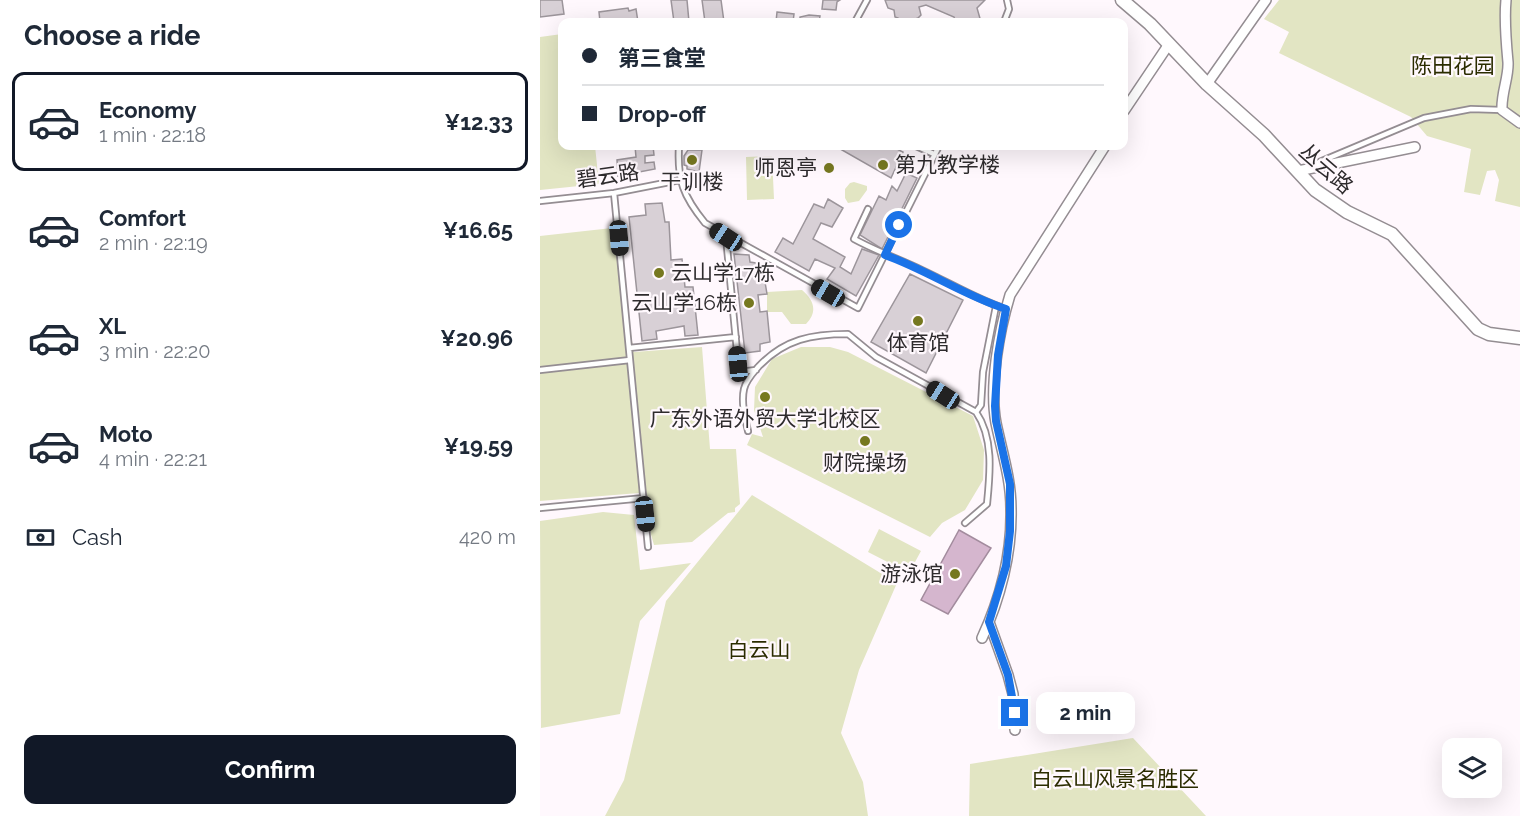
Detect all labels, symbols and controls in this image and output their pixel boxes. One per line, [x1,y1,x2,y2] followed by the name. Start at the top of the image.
[24,20,200,51] text: Choose a ride
[618,45,706,71] text: 第三食堂
[1411,53,1495,78] park label: 陈田花园
[27,95,81,149] icon: car
[99,97,197,123] text: Economy
[618,101,706,127] text: Drop-off
[445,109,513,135] text: ¥12.33
[99,123,206,147] text: 1 min · 22:18
[1294,139,1358,199] street label: 丛云路
[895,152,1000,177] place label: 第九教学楼
[685,153,699,167] marker: 干训楼
[754,155,817,180] place label: 师恩亭
[876,158,890,172] marker: 第九教学楼
[575,159,641,192] street label: 碧云路
[822,161,836,175] marker: 师恩亭
[661,169,724,194] place label: 干训楼
[27,203,81,257] icon: car
[99,205,186,231] text: Comfort
[885,211,912,238] route start
[443,217,513,243] text: ¥16.65
[608,219,630,257] car
[706,220,746,254] car
[99,231,208,255] text: 2 min · 22:19
[671,260,775,285] place label: 云山学17栋
[652,266,666,280] marker: 云山学17栋
[808,276,848,310] car
[631,290,737,315] place label: 云山学16栋
[742,296,756,310] marker: 云山学16栋
[27,311,81,365] icon: car
[99,313,126,339] text: XL
[911,314,925,328] marker: 体育馆
[440,325,513,351] text: ¥20.96
[887,330,950,355] place label: 体育馆
[99,339,210,363] text: 3 min · 22:20
[727,345,749,383] car
[923,378,963,412] car
[758,390,772,404] marker: 广东外语外贸大学北校区
[650,406,881,431] place label: 广东外语外贸大学北校区
[27,419,81,473] icon: car
[99,421,153,447] text: Moto
[443,433,513,459] text: ¥19.59
[858,434,872,448] marker: 财院操场
[99,447,207,471] text: 4 min · 22:21
[823,450,907,475] place label: 财院操场
[634,495,656,533] car
[24,521,57,554] icon: cash
[72,524,123,550] text: Cash
[459,525,516,549] text: 420 m
[880,561,943,586] place label: 游泳馆
[948,567,962,581] marker: 游泳馆
[728,637,791,662] park label: 白云山
[1036,692,1135,734] callout: 2 min
[1001,699,1028,726] route end
[1060,701,1111,725] text: 2 min
[24,735,516,804] button: Confirm
[1442,738,1502,798] map controls
[1442,738,1502,798] button: layers
[1031,766,1199,791] park label: 白云山风景名胜区

